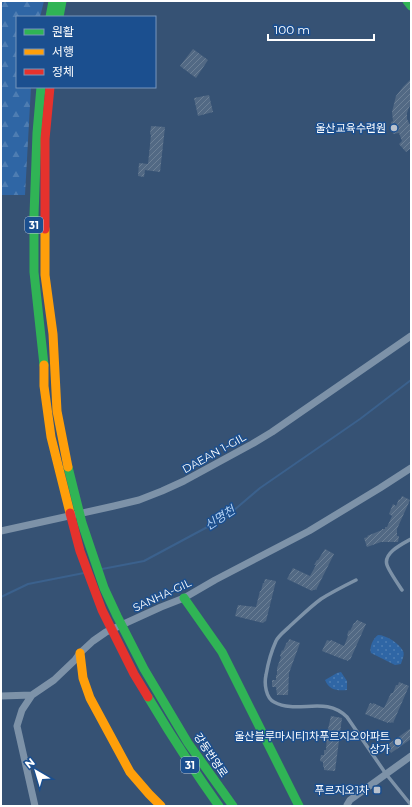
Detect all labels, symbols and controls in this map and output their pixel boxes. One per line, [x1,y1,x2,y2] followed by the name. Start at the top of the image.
[16,16,156,88] legend
[268,16,374,42] scale bar
[274,22,310,37] text: 100 m
[52,24,74,39] text: 원활
[52,44,74,59] text: 서행
[52,64,74,79] text: 정체
[315,121,386,135] place label: 울산교육수련원
[389,123,399,133] marker: 울산교육수련원
[25,217,43,233] road number: 31
[180,430,249,476] street label: DAEAN 1-GIL
[202,501,239,533] water label: 신명천
[131,575,194,615] street label: SANHA-GIL
[234,729,390,756] place label: 울산블루마시티1차푸르지오아파트 상가
[191,730,231,780] street label: 강동번영로
[393,737,403,747] marker: 울산블루마시티1차푸르지오아파트 상가
[16,751,56,791] north arrow
[22,755,38,771] text: N
[181,757,199,773] road number: 31
[314,783,369,797] place label: 푸르지오1차
[372,785,382,795] marker: 푸르지오1차

